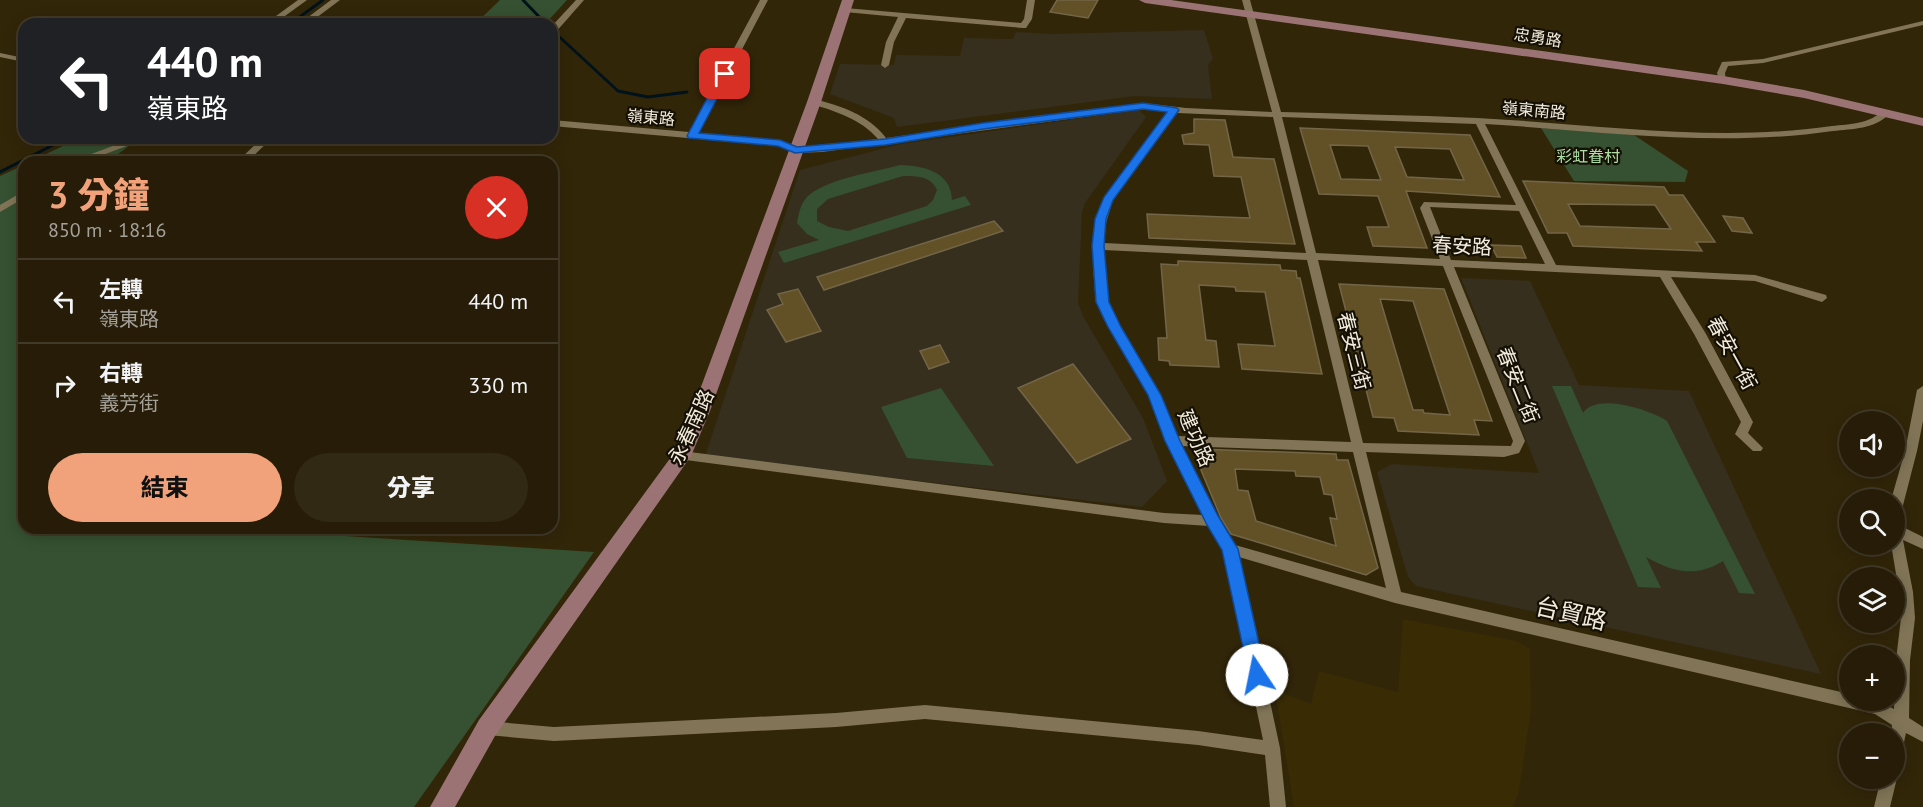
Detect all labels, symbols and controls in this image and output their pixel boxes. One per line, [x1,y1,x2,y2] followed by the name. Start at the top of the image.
[1513,23,1563,51] street label: 忠勇路
[147,34,263,89] text: 440 m
[48,42,126,120] icon: left
[699,48,750,99] pin
[708,57,741,90] icon: arrive
[147,91,228,125] text: 嶺東路
[1501,97,1567,123] street label: 嶺東南路
[626,105,676,129] street label: 嶺東路
[1556,146,1620,166] park label: 彩虹眷村
[48,171,150,218] text: 3 分鐘
[465,176,528,239] button: close
[48,217,166,243] text: 850 m · 18:16
[1431,231,1493,261] street label: 春安路
[99,275,143,303] text: 左轉
[48,285,81,318] icon: left
[468,287,528,315] text: 440 m
[99,306,159,332] text: 嶺東路
[1332,309,1376,393] street label: 春安三街
[1701,312,1763,394] street label: 春安一街
[1491,343,1545,427] street label: 春安二街
[99,359,143,387] text: 右轉
[48,369,81,402] icon: right
[468,371,528,399] text: 330 m
[662,385,720,469] street label: 永春南路
[99,390,159,416] text: 義芳街
[1172,405,1220,471] street label: 建功路
[1839,411,1905,789] map controls
[1839,411,1905,477] button: sound
[48,453,282,522] button: 結束
[294,453,528,522] button: 分享
[1839,489,1905,555] button: search
[1839,567,1905,633] button: layers
[1533,590,1610,637] street label: 台貿路
[1225,643,1289,707] position arrow
[1839,645,1905,711] button: +
[1839,723,1905,789] button: −

